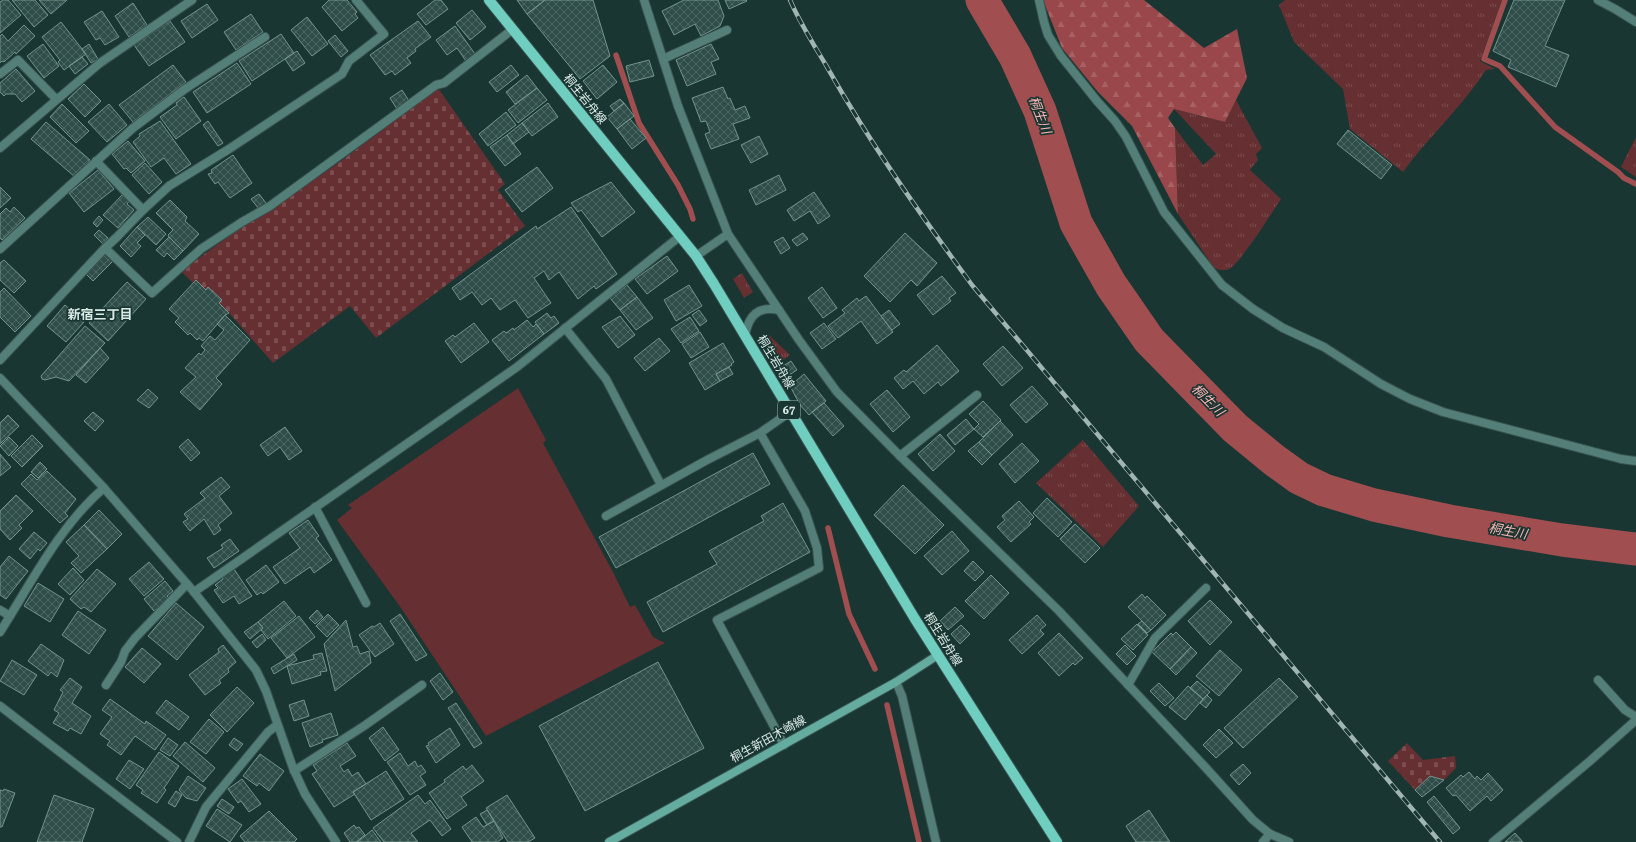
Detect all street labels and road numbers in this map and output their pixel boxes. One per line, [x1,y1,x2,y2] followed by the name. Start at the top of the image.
[561,71,609,127] street label: 桐生岩舟線
[755,333,797,391] street label: 桐生岩舟線
[778,401,800,419] road number: 67
[921,610,965,668] street label: 桐生岩舟線
[728,713,808,765] street label: 桐生新田木崎線

